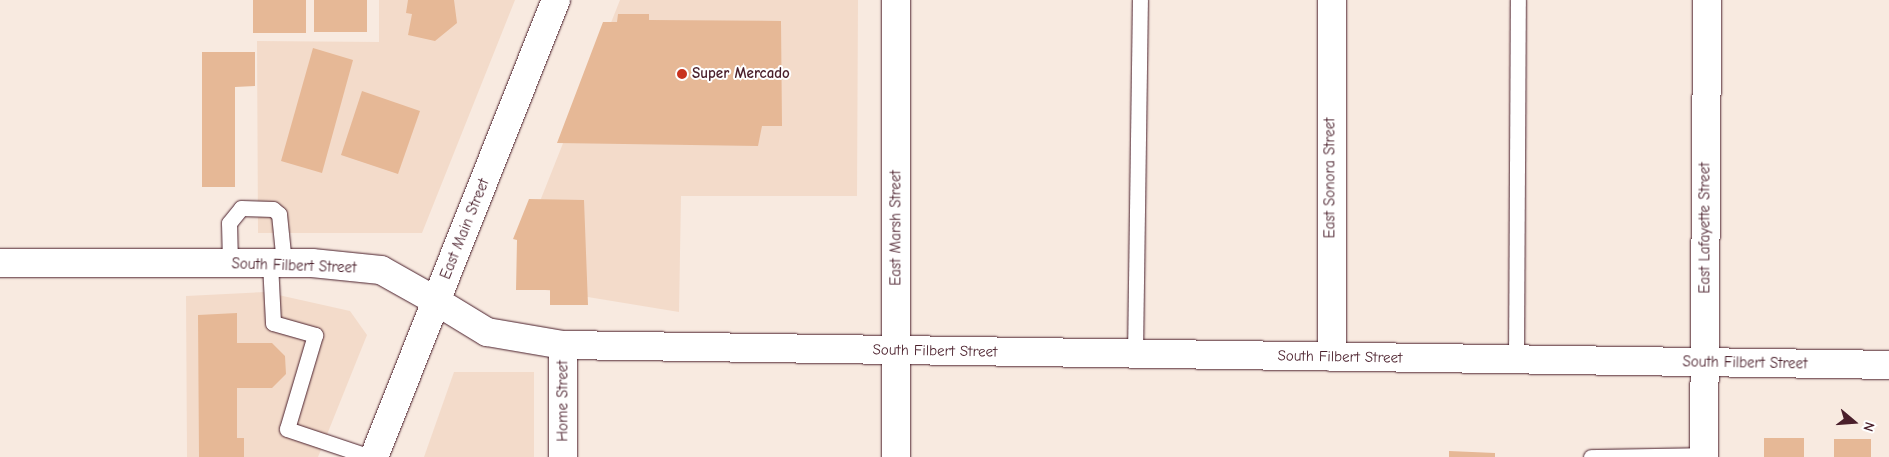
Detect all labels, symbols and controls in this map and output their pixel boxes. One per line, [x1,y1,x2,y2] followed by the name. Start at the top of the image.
[692,65,790,83] place label: Super Mercado
[676,68,688,80] marker: Super Mercado
[1321,118,1339,238] street label: East Sonora Street
[1696,162,1714,294] street label: East Lafayette Street
[887,170,905,286] street label: East Marsh Street
[437,176,493,282] street label: East Main Street
[231,255,357,277] street label: South Filbert Street
[872,341,998,361] street label: South Filbert Street
[1277,347,1403,367] street label: South Filbert Street
[1682,353,1808,373] street label: South Filbert Street
[554,360,572,442] street label: Home Street
[1829,397,1879,447] north arrow
[1859,420,1878,434] text: N

